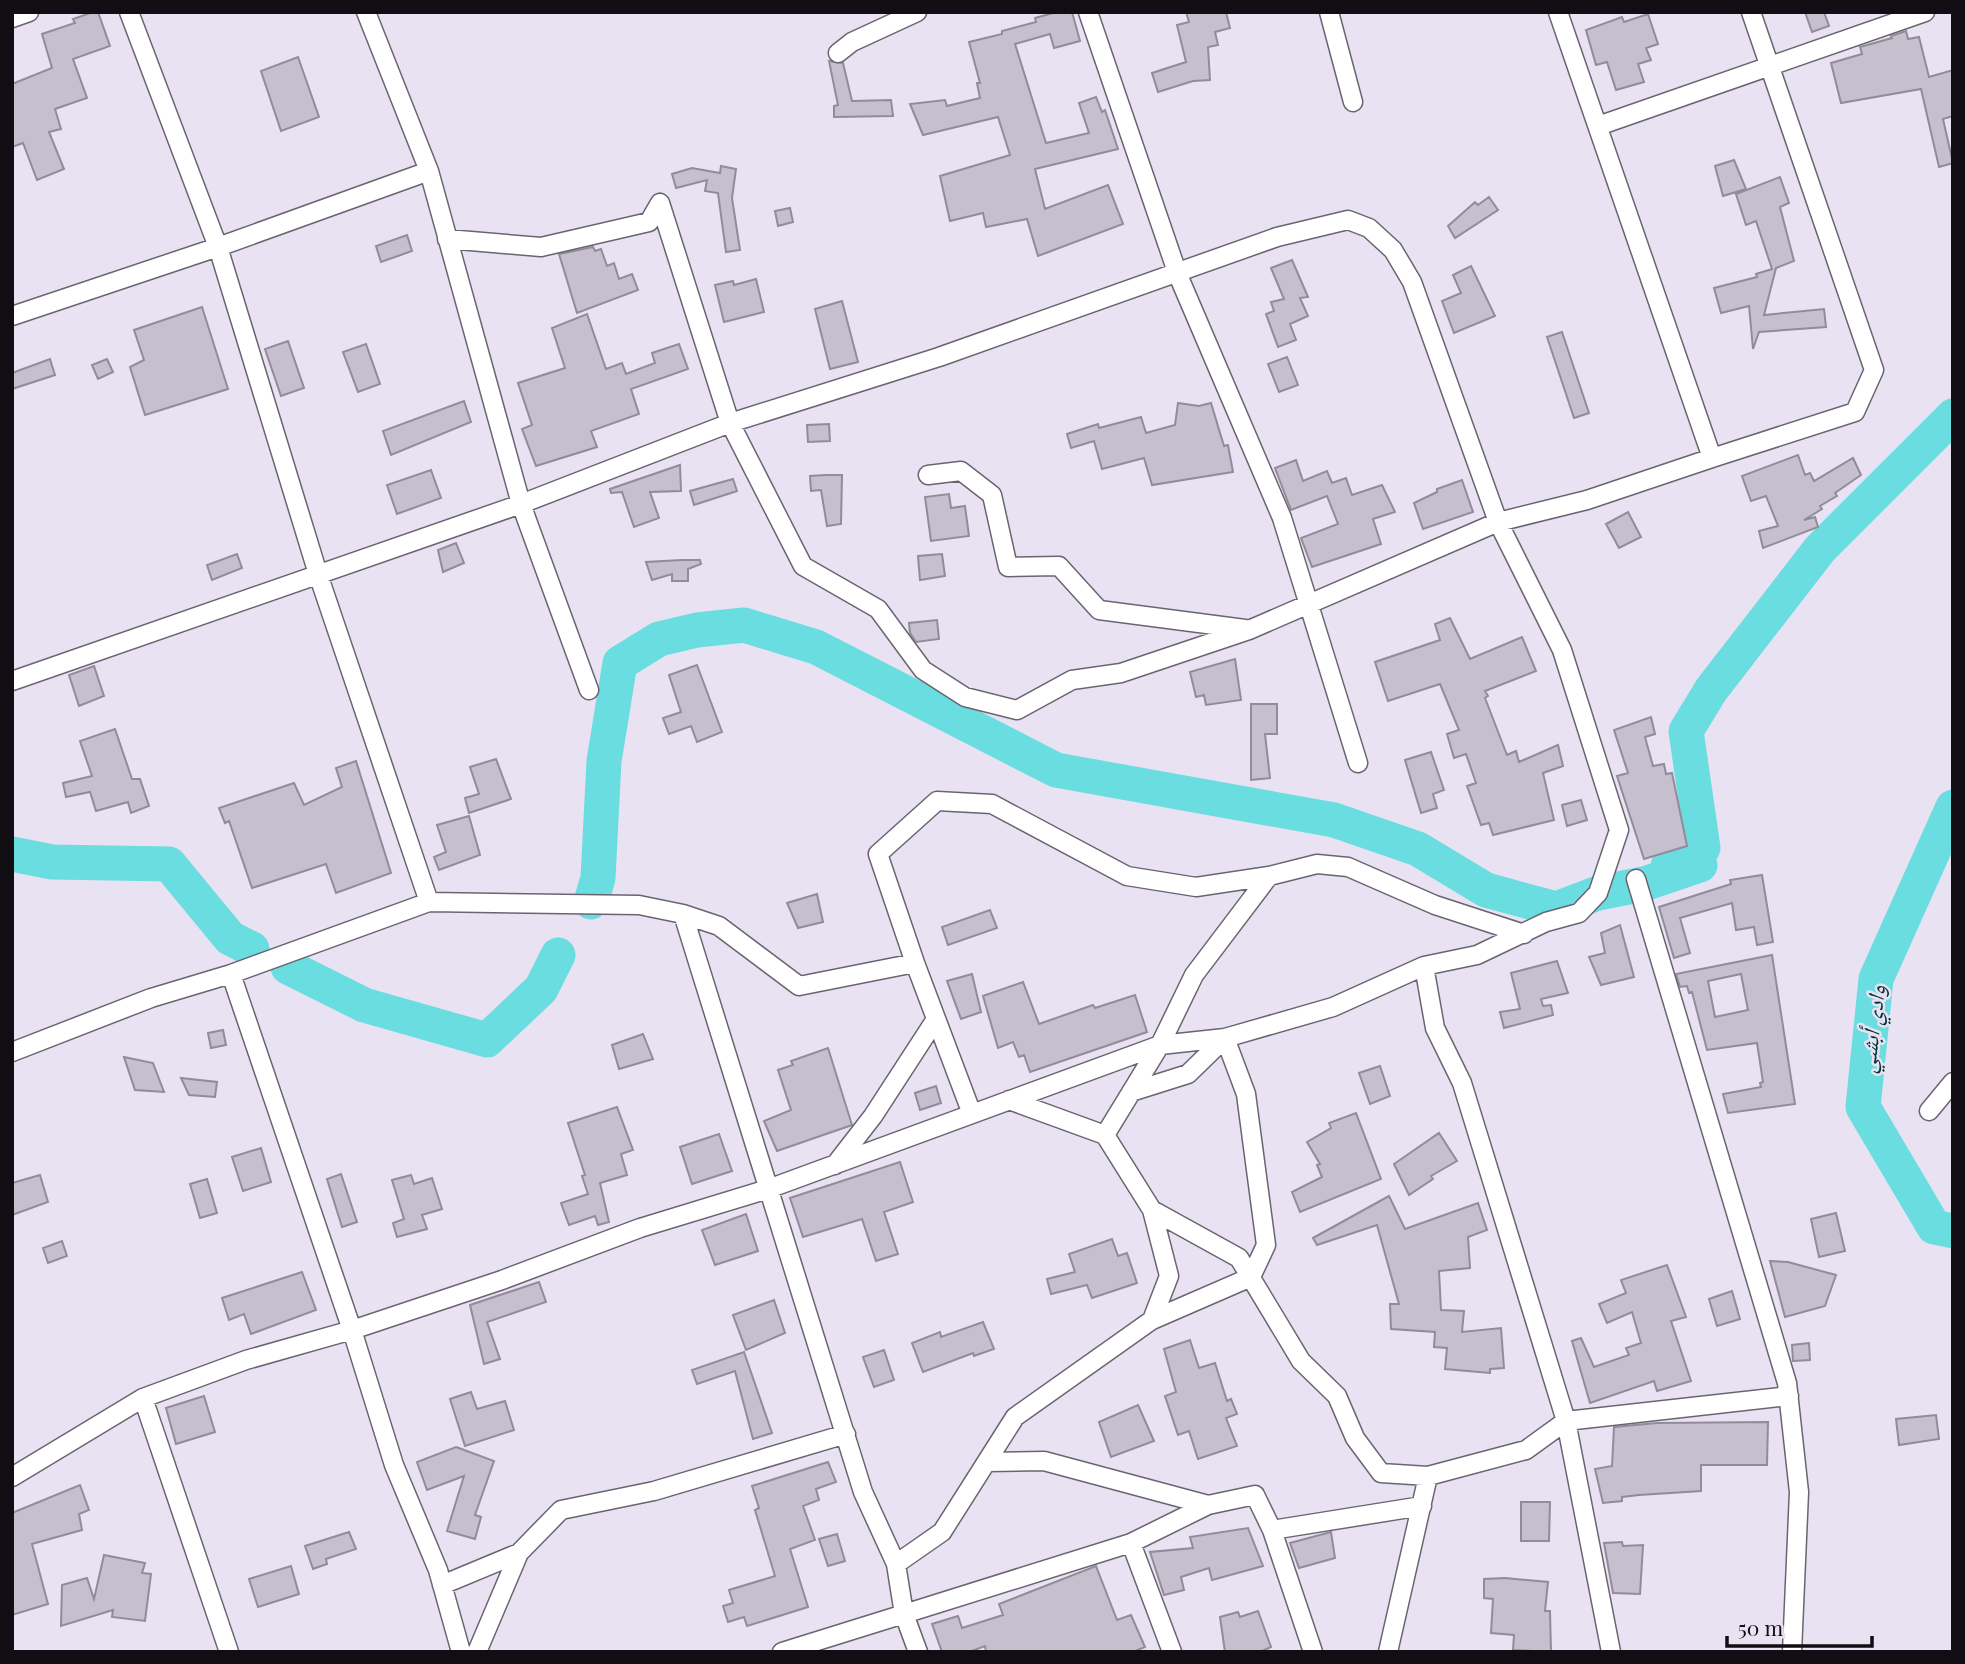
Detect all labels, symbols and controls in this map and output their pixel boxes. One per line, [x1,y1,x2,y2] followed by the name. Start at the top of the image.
[1850,983,1896,1075] water label: وادي أبشي
[1727,1604,1872,1648] scale bar
[1738,1613,1784,1641] text: 50 m

